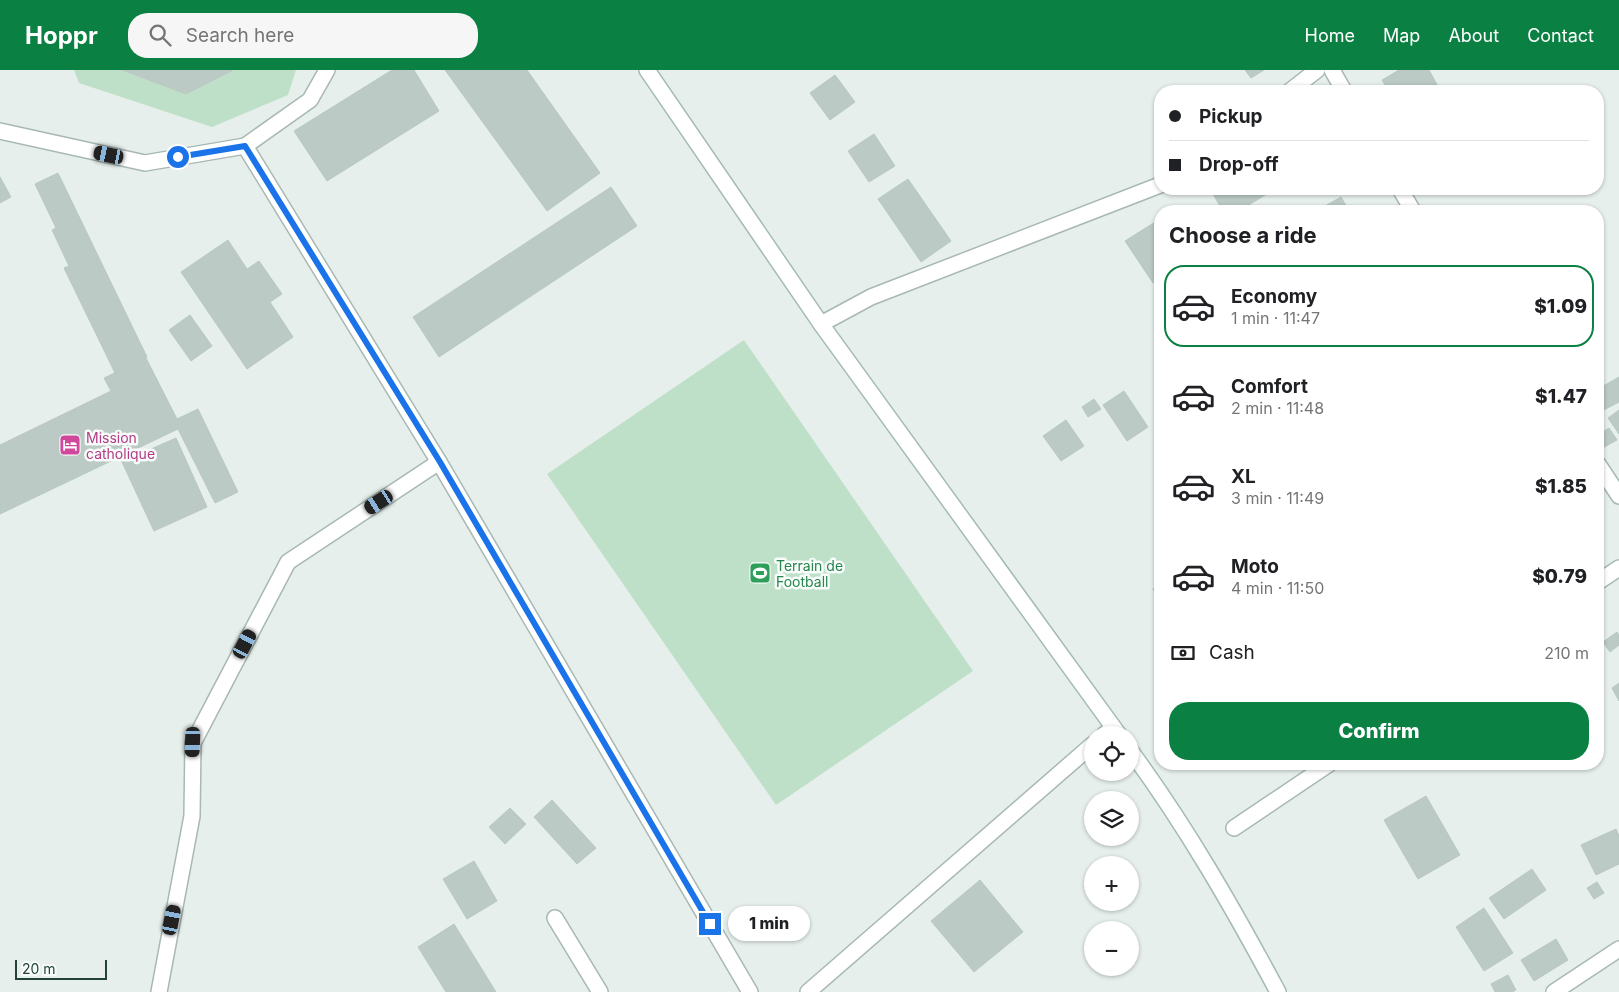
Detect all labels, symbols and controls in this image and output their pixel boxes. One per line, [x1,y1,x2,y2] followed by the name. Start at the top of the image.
[128,13,478,58] search box
[25,21,98,50] text: Hoppr
[146,21,174,49] icon: search
[186,24,294,47] text: Search here
[1305,25,1355,46] text: Home
[1383,25,1420,46] text: Map
[1448,25,1499,46] text: About
[1527,25,1594,46] text: Contact
[1199,105,1262,128] text: Pickup
[92,145,125,165] car
[167,146,189,168] route start
[1199,153,1279,176] text: Drop-off
[1169,222,1317,248] text: Choose a ride
[1171,284,1216,329] icon: car
[1231,285,1317,308] text: Economy
[1534,295,1587,318] text: $1.09
[1231,308,1320,328] text: 1 min · 11:47
[1171,374,1216,419] icon: car
[1231,375,1308,398] text: Comfort
[1535,385,1587,408] text: $1.47
[1231,398,1324,418] text: 2 min · 11:48
[86,429,155,462] place label: Mission catholique
[58,433,82,457] hotel icon: Mission catholique
[1171,464,1216,509] icon: car
[1231,465,1256,488] text: XL
[1535,475,1587,498] text: $1.85
[362,488,395,516] car
[1231,488,1324,508] text: 3 min · 11:49
[1171,554,1216,599] icon: car
[1231,555,1279,578] text: Moto
[776,557,843,590] place label: Terrain de Football
[748,561,772,585] sports icon: Terrain de Football
[1532,565,1587,588] text: $0.79
[1231,578,1324,598] text: 4 min · 11:50
[231,627,258,661] car
[1169,639,1197,667] icon: cash
[1209,641,1255,664] text: Cash
[1544,643,1589,663] text: 210 m
[1169,702,1589,760] button: Confirm
[1084,726,1139,976] map controls
[1084,726,1139,781] button: locate
[184,727,201,757] car
[1084,791,1139,846] button: layers
[1084,856,1139,911] button: +
[161,904,182,936] car
[728,906,810,942] callout: 1 min
[699,913,721,935] route end
[749,913,789,933] text: 1 min
[1084,921,1139,976] button: −
[15,957,108,980] scale bar
[22,960,56,977] text: 20 m

